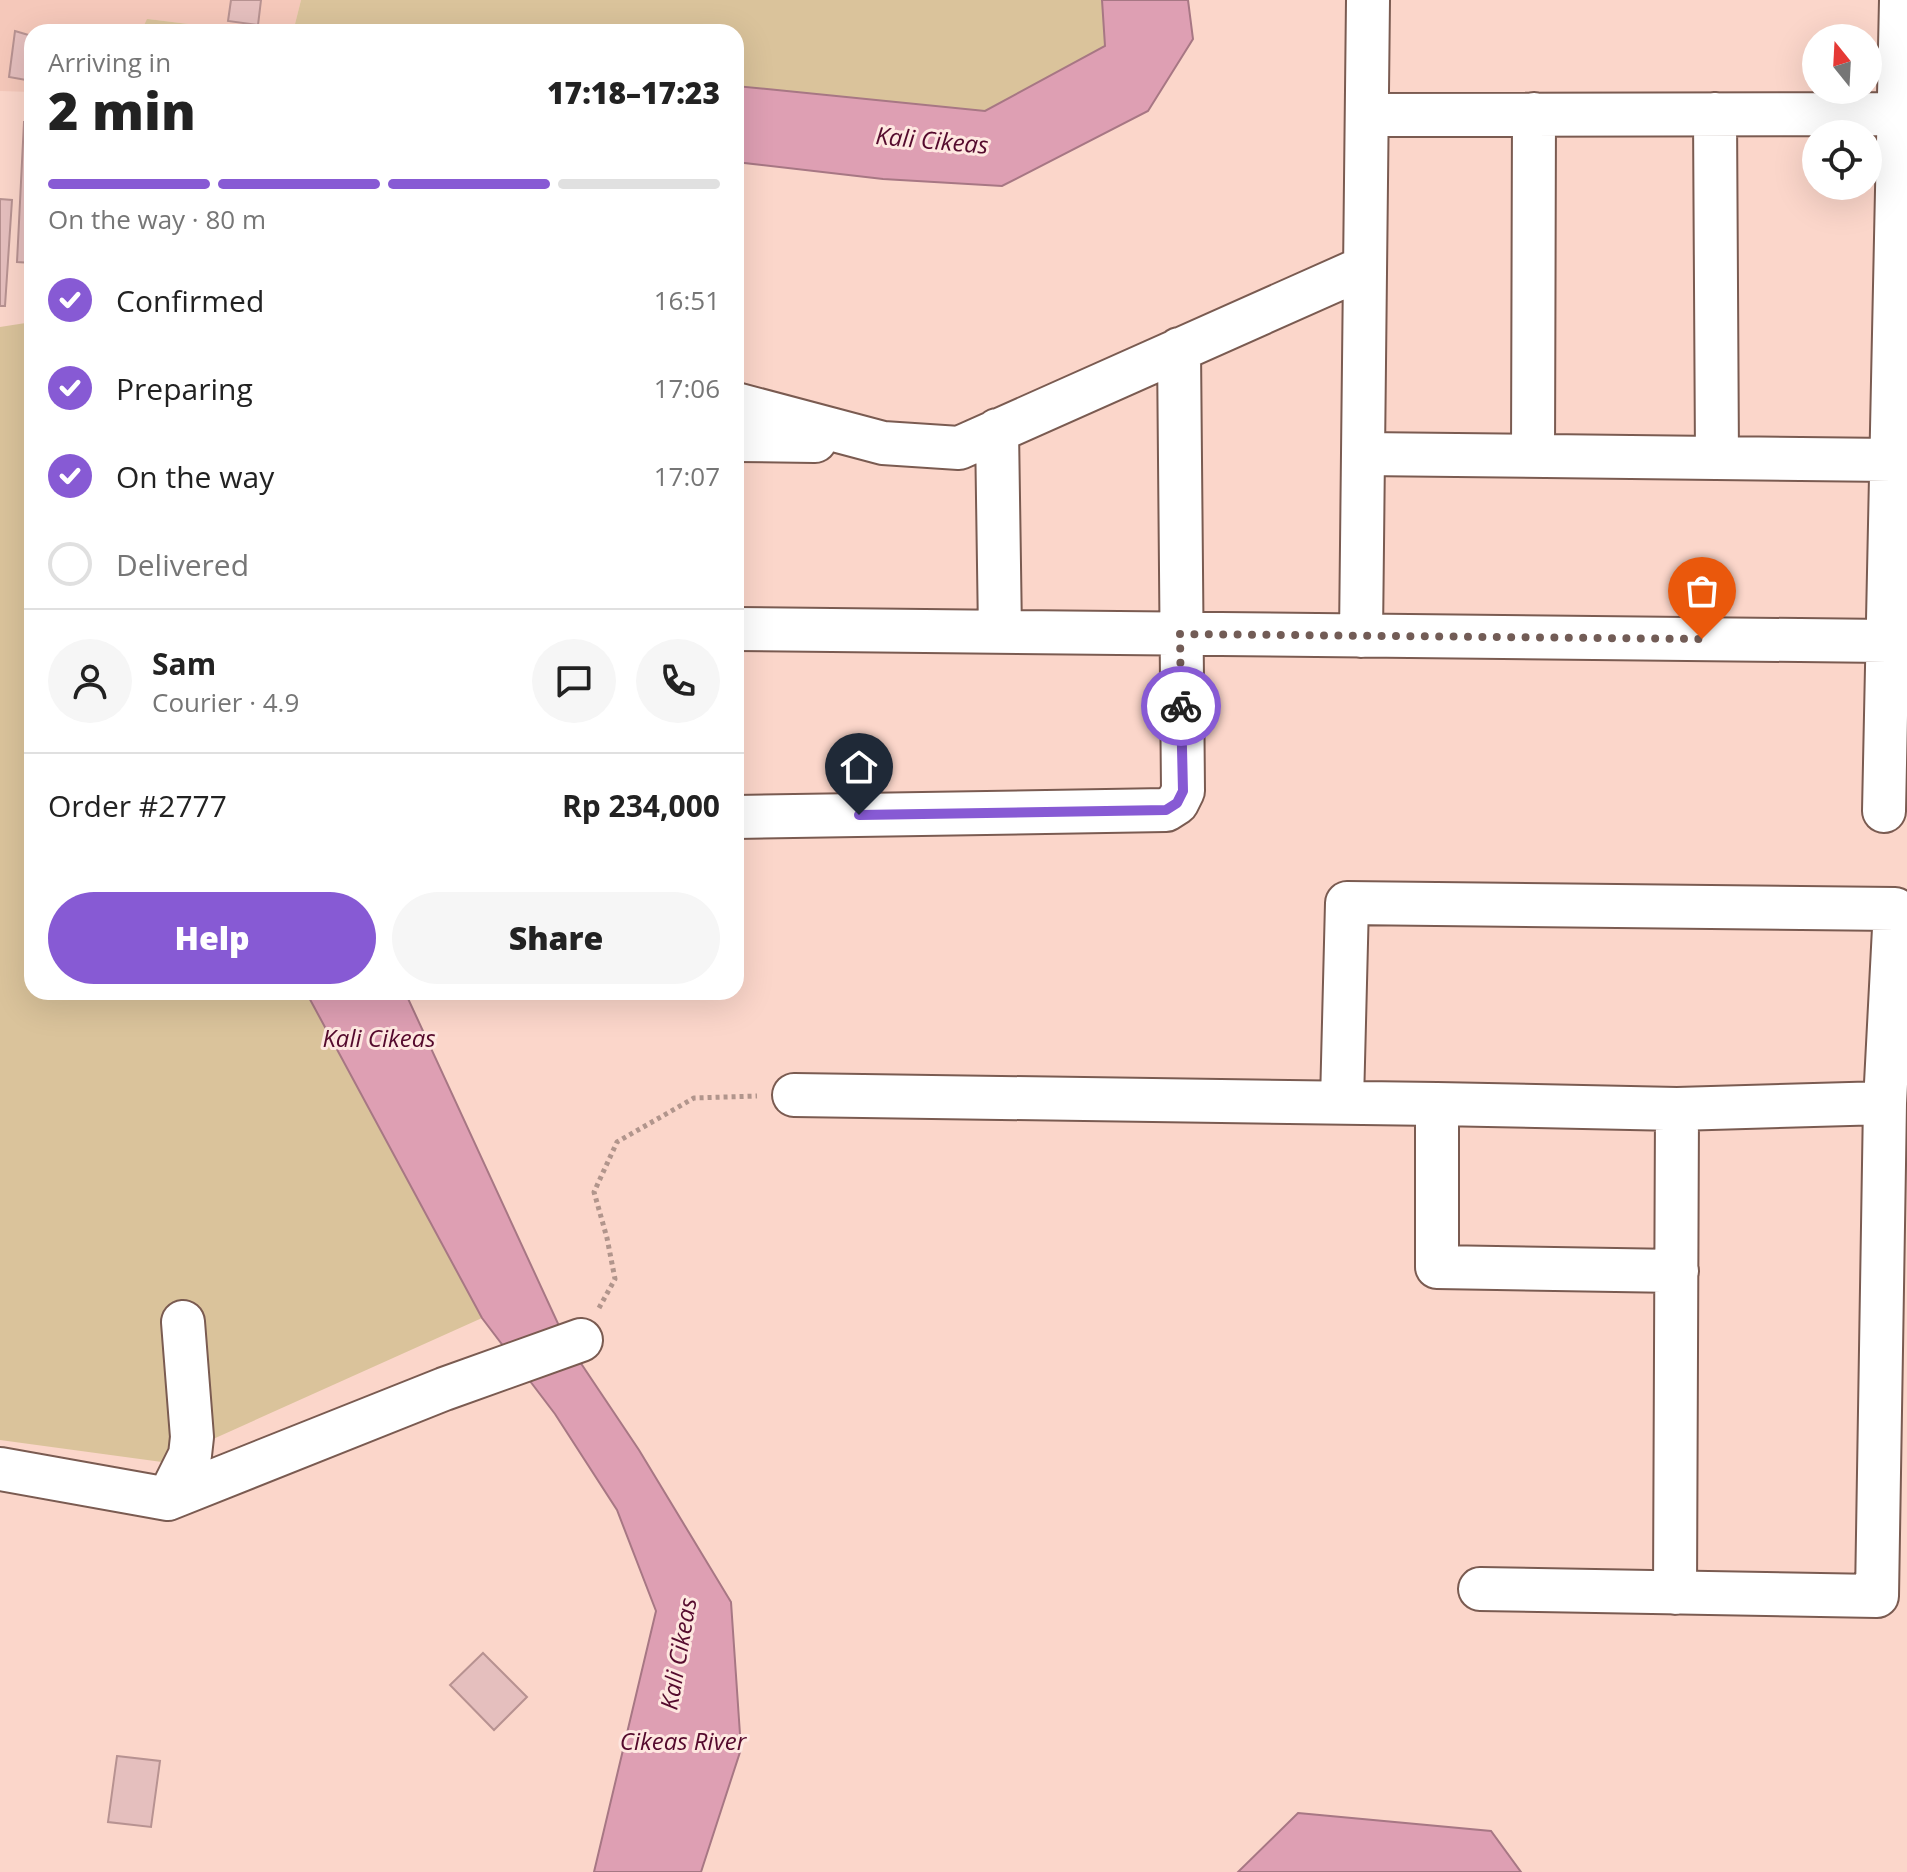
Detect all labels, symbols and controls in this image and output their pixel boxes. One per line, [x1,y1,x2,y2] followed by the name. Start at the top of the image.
[1802,24,1882,104] north arrow
[1802,24,1882,200] map controls
[48,44,171,80] text: Arriving in
[547,72,720,113] text: 17:18–17:23
[48,74,196,145] text: 2 min
[874,118,990,161] water label: Kali Cikeas
[1802,120,1882,200] button: locate
[48,201,266,237] text: On the way · 80 m
[48,278,92,322] icon: check
[116,280,264,321] text: Confirmed
[654,282,720,318] text: 16:51
[48,366,92,410] icon: check
[116,368,253,409] text: Preparing
[654,370,720,406] text: 17:06
[48,454,92,498] icon: check
[116,456,274,497] text: On the way
[654,458,720,494] text: 17:07
[116,544,249,585] text: Delivered
[1668,557,1736,639] pin
[1680,569,1724,613] icon: bag
[48,639,132,723] button: person
[532,639,616,723] button: chat
[636,639,720,723] button: phone
[152,643,216,684] text: Sam
[1141,666,1221,746] courier
[152,684,299,720] text: Courier · 4.9
[1159,684,1203,728] icon: bike
[825,733,893,815] pin
[837,745,881,789] icon: home
[48,785,227,826] text: Order #2777
[562,785,720,826] text: Rp 234,000
[48,892,376,984] button: Help
[392,892,720,984] button: Share
[322,1021,436,1054] water label: Kali Cikeas
[651,1595,704,1712] water label: Kali Cikeas
[620,1724,748,1757] water label: Cikeas River

